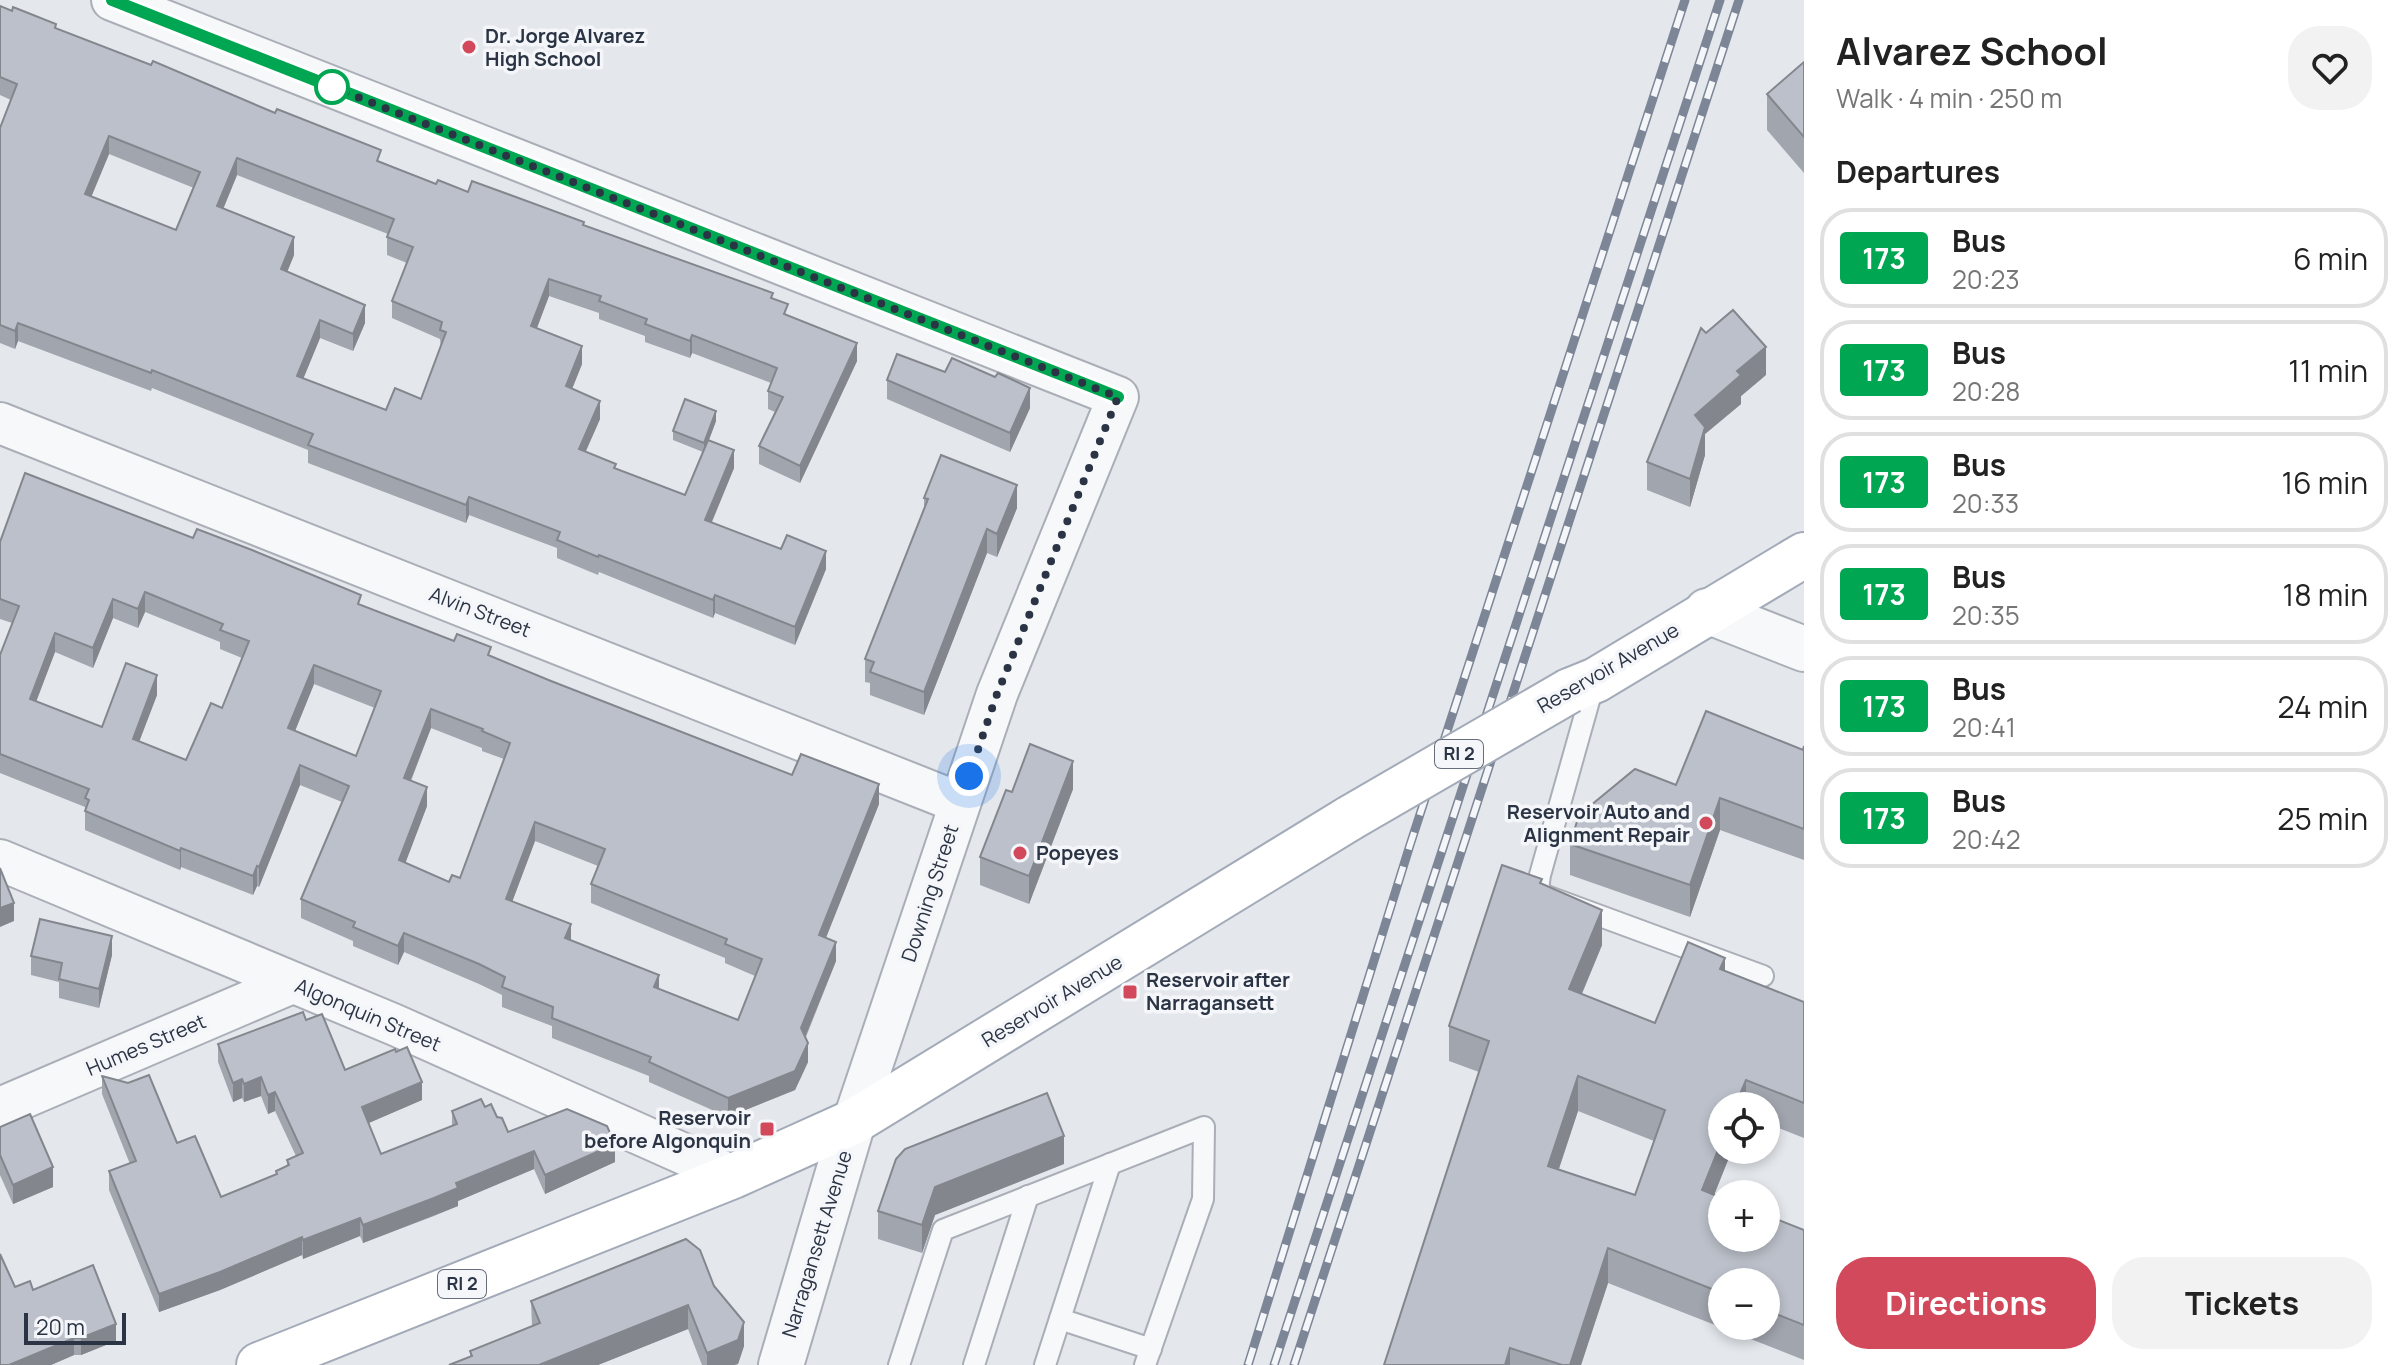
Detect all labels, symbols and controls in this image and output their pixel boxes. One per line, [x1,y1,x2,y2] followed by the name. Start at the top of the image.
[485,22,645,72] place label: Dr. Jorge Alvarez High School
[1836,24,2108,76] text: Alvarez School
[2288,26,2372,110] button: heart
[460,38,478,56] marker: Dr. Jorge Alvarez High School
[315,70,349,104] unlabelled marker
[1836,80,2062,116] text: Walk · 4 min · 250 m
[1836,151,2000,192] text: Departures
[1952,220,2006,261] text: Bus
[2293,238,2368,279] text: 6 min
[1862,239,1906,277] text: 173
[1952,261,2020,297] text: 20:23
[1952,332,2006,373] text: Bus
[2288,350,2368,391] text: 11 min
[1862,351,1906,389] text: 173
[1952,373,2020,409] text: 20:28
[1952,444,2006,485] text: Bus
[2281,462,2368,503] text: 16 min
[1862,463,1906,501] text: 173
[1952,485,2019,521] text: 20:33
[1952,556,2006,597] text: Bus
[2283,574,2368,615] text: 18 min
[1862,575,1906,613] text: 173
[425,580,535,643] street label: Alvin Street
[1952,597,2020,633] text: 20:35
[1532,616,1684,719] street label: Reservoir Avenue
[1952,668,2006,709] text: Bus
[2278,686,2368,727] text: 24 min
[1862,687,1906,725] text: 173
[1952,709,2016,745] text: 20:41
[1435,740,1483,768] road number: RI 2
[949,756,989,796] your location
[1952,780,2006,821] text: Bus
[1507,798,1690,848] place label: Reservoir Auto and Alignment Repair
[2277,798,2368,839] text: 25 min
[1862,799,1906,837] text: 173
[1697,814,1715,832] marker: Reservoir Auto and Alignment Repair
[895,821,964,965] street label: Downing Street
[1952,821,2021,857] text: 20:42
[1036,839,1119,866] place label: Popeyes
[1011,844,1029,862] marker: Popeyes
[976,948,1127,1053] street label: Reservoir Avenue
[1146,966,1290,1016] place label: Reservoir after Narragansett
[291,972,445,1057] street label: Algonquin Street
[1121,983,1139,1001] marker: Reservoir after Narragansett
[82,1007,210,1082] street label: Humes Street
[1708,1092,1780,1340] map controls
[1708,1092,1780,1164] button: locate
[584,1104,751,1154] place label: Reservoir before Algonquin
[758,1120,776,1138] marker: Reservoir before Algonquin
[775,1147,858,1341] street label: Narragansett Avenue
[1708,1180,1780,1252] button: +
[1836,1257,2096,1349] button: Directions
[2112,1257,2372,1349] button: Tickets
[1708,1268,1780,1340] button: −
[438,1270,486,1298] road number: RI 2
[24,1309,126,1345] scale bar
[36,1312,85,1342] text: 20 m

